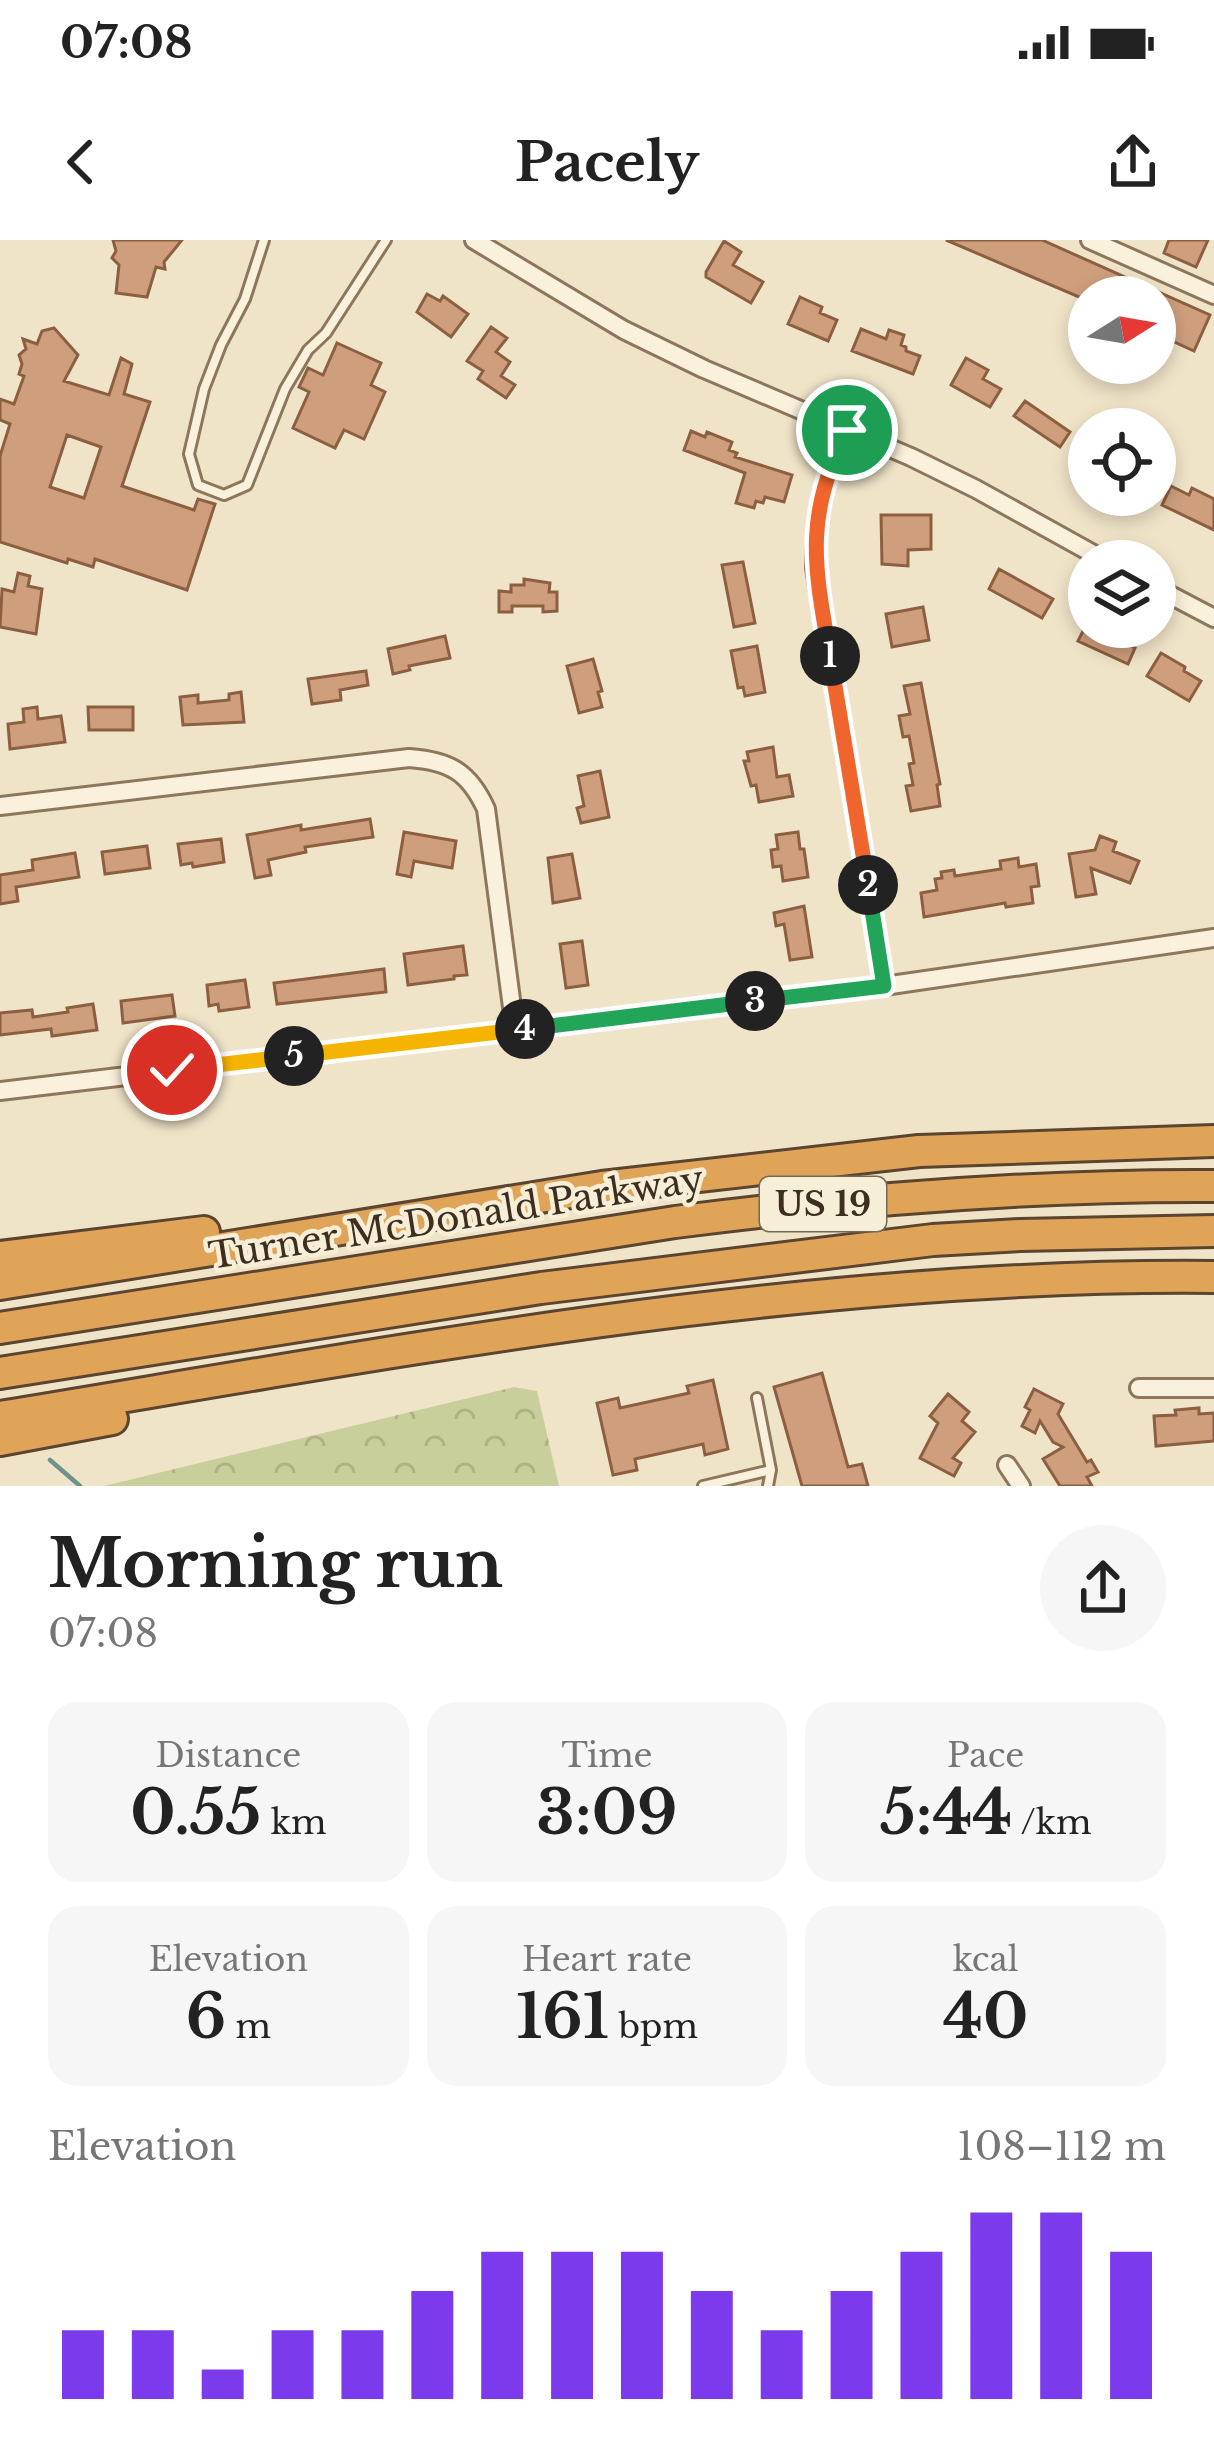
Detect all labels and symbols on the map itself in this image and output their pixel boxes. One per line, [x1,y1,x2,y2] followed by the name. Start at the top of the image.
[1068,276,1176,384] north arrow
[796,379,898,481] pin
[800,626,860,686] pin: 1
[838,855,898,915] pin: 2
[725,971,785,1031] pin: 3
[495,999,555,1059] pin: 4
[121,1019,223,1121] pin
[264,1026,324,1086] pin: 5
[205,1156,707,1279] street label: Turner McDonald Parkway
[760,1177,886,1231] road number: US 19

